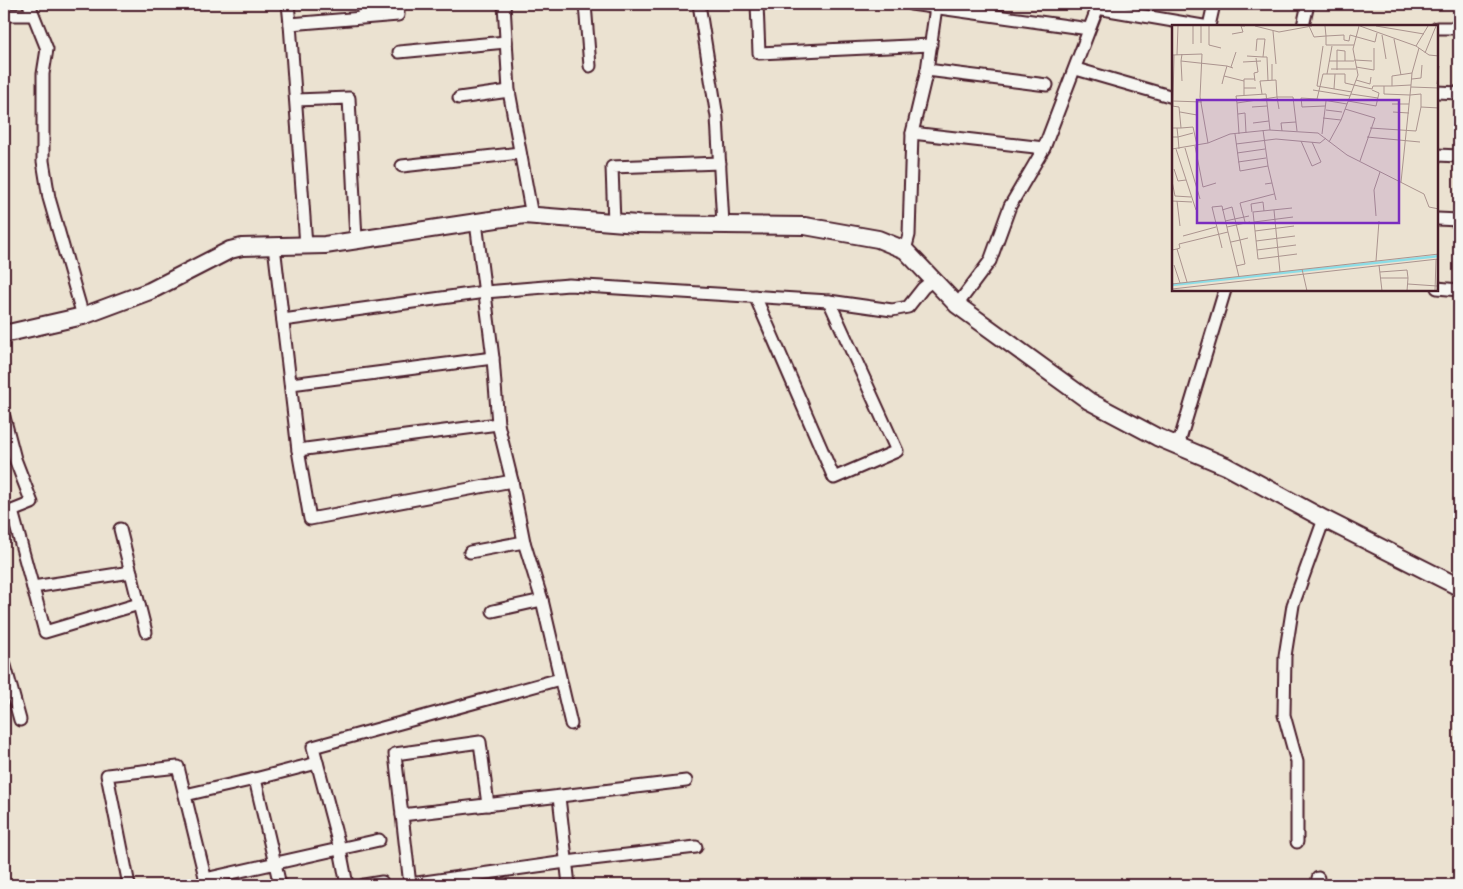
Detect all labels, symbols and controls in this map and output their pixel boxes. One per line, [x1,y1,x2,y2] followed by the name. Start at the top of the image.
[1172,25,1438,291] inset map

